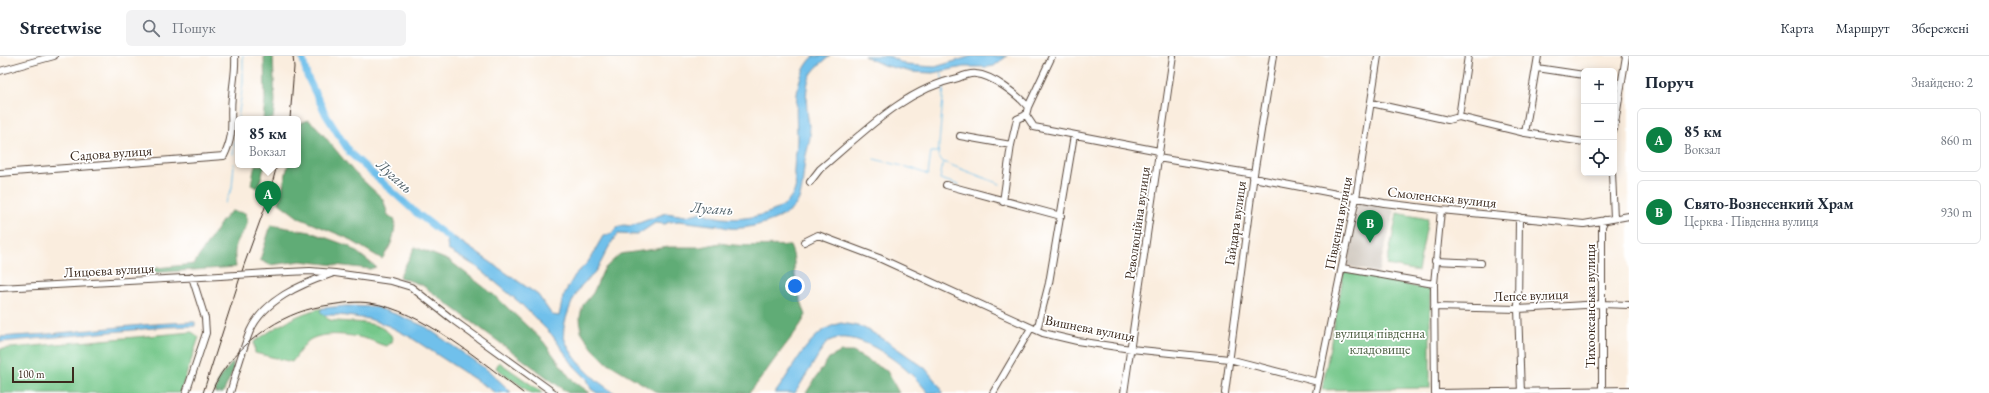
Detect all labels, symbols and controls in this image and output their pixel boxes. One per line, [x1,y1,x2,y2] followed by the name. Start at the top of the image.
[126,10,406,46] search box
[20,15,102,40] text: Streetwise
[140,17,162,39] icon: search
[172,18,216,37] text: Пошук
[1780,19,1814,37] text: Карта
[1836,19,1890,37] text: Маршрут
[1912,19,1969,37] text: Збережені
[1581,68,1617,176] map controls
[1581,68,1617,104] button: +
[1645,71,1694,93] text: Поруч
[1911,74,1973,91] text: Знайдено: 2
[1581,104,1617,140] button: −
[235,116,301,168] popup
[1684,122,1722,141] text: 85 км
[249,124,287,143] text: 85 км
[1654,132,1664,149] text: A
[1941,132,1972,149] text: 860 m
[1581,140,1617,176] button: locate
[69,141,153,165] street label: Садова вулиця
[1684,141,1721,158] text: Вокзал
[249,143,286,160] text: Вокзал
[372,154,417,197] water label: Лугань
[1120,165,1154,281] street label: Революційна вулиця
[1320,175,1356,271] street label: Південна вулиця
[1220,180,1250,266] street label: Гайдара вулиця
[255,181,281,214] pin: A
[1387,182,1497,212] street label: Смоленська вулиця
[1684,194,1854,213] text: Свято-Вознесенкий Храм
[689,197,734,219] water label: Лугань
[1655,204,1663,221] text: B
[1941,204,1972,221] text: 930 m
[1357,210,1383,243] pin: B
[1684,213,1819,230] text: Церква · Південна вулиця
[1581,244,1599,368] street label: Тихоокеанська вулиця
[63,259,155,281] street label: Лицоєва вулиця
[785,276,805,296] your location
[1493,285,1569,305] street label: Лепсе вулиця
[1043,310,1137,346] street label: Вишнева вулиця
[1335,324,1425,358] park label: вулиця південна кладовище
[12,365,74,384] scale bar
[18,367,45,381] text: 100 m

